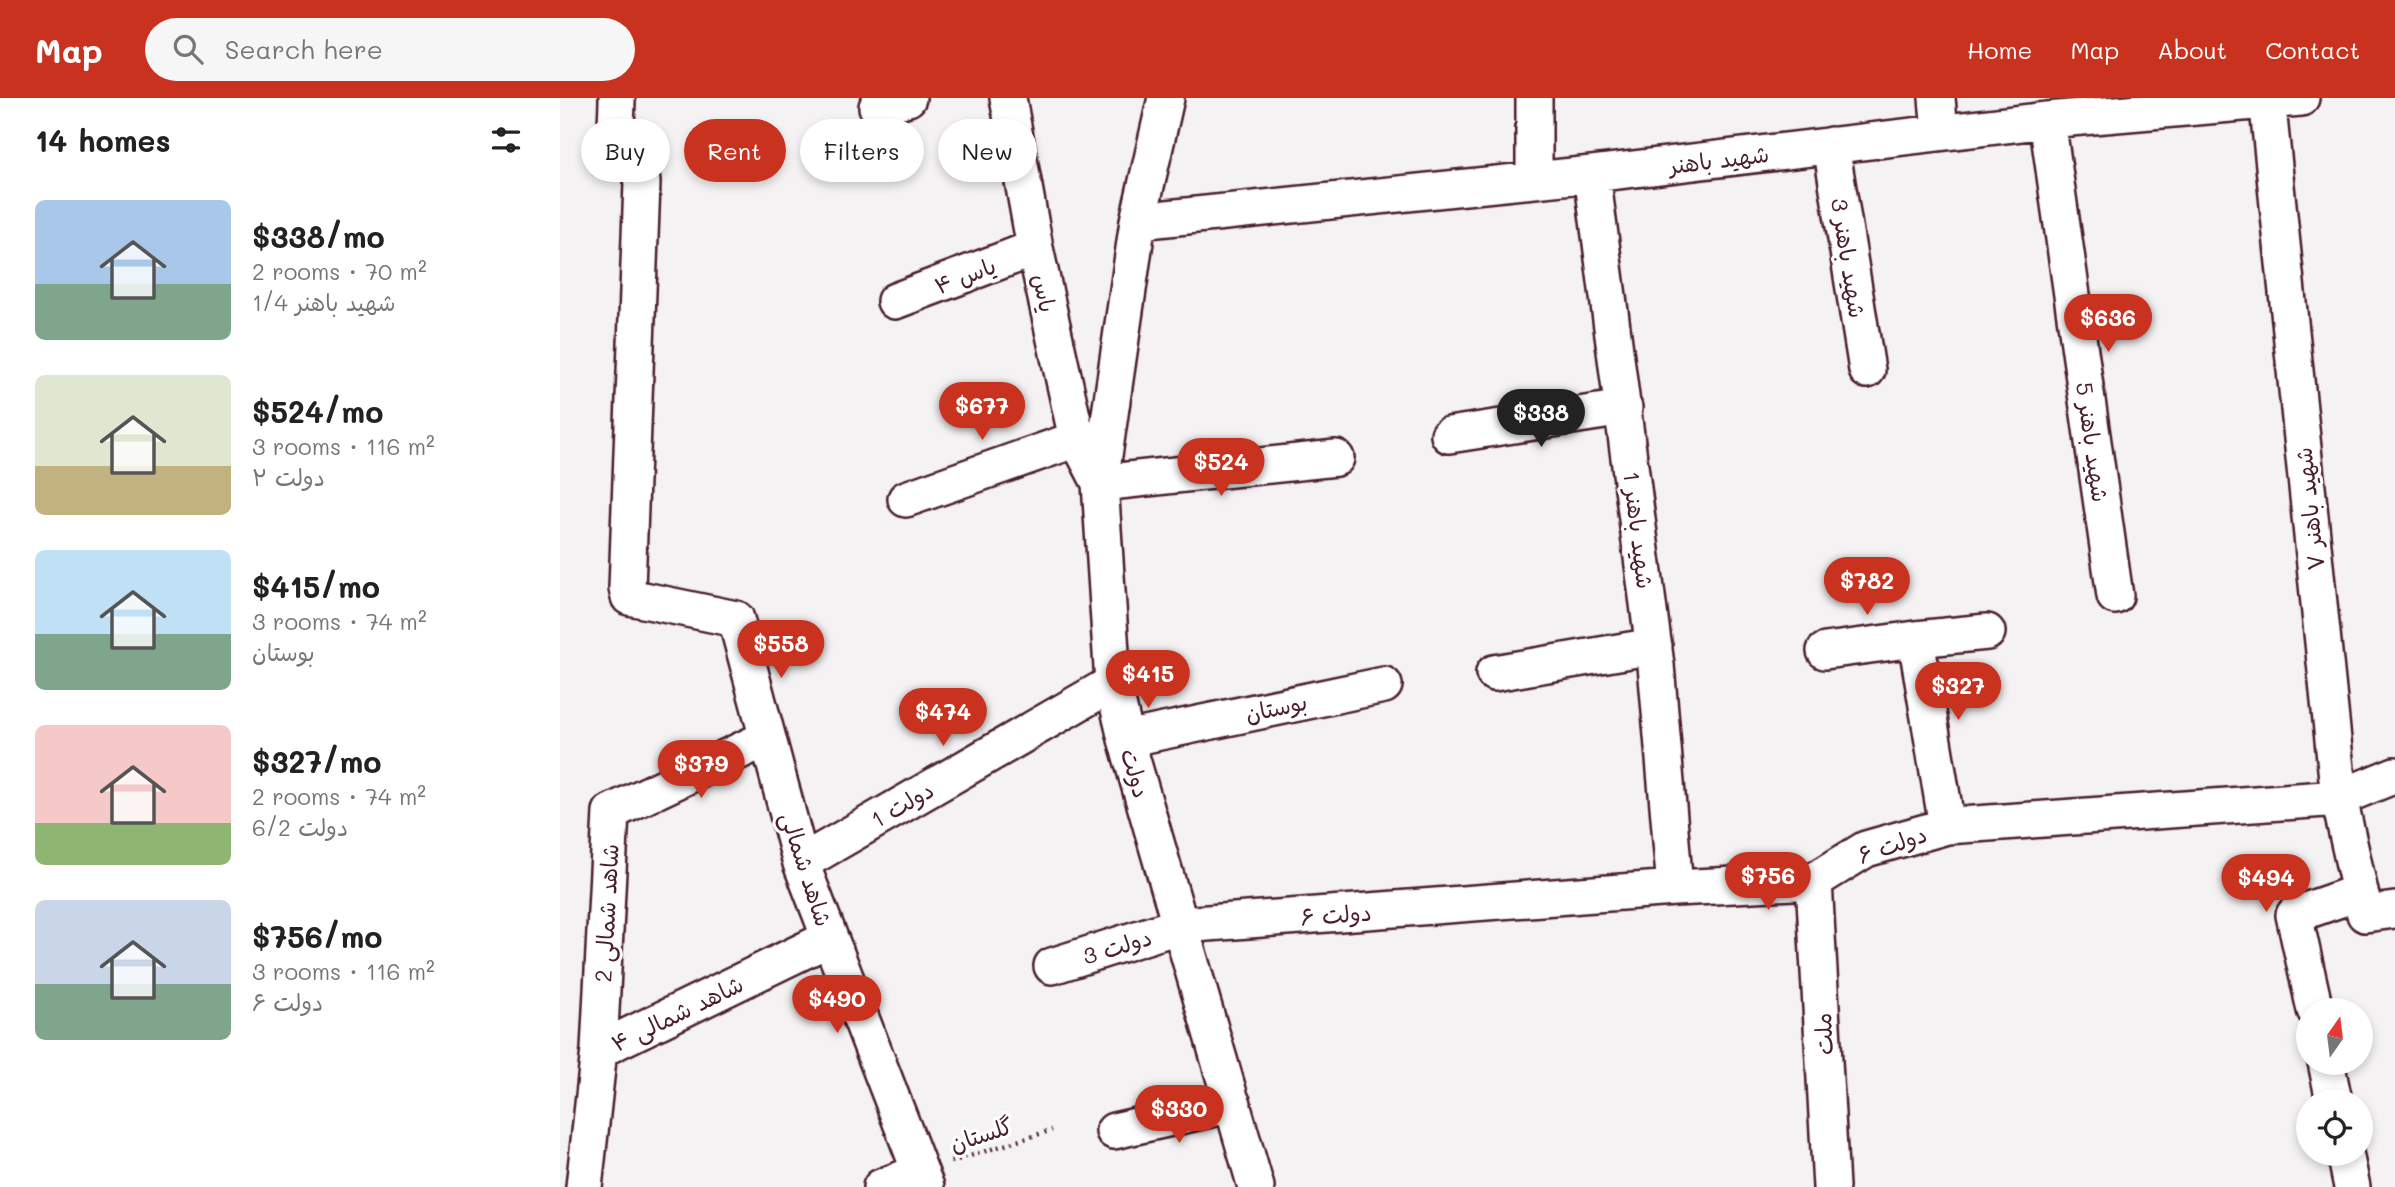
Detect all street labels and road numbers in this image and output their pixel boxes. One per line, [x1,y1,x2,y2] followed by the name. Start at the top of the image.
[1665,138,1771,180] street label: شهید باهنر
[1825,196,1873,320] street label: شهید باهنر 3
[930,250,1000,300] street label: یاس ۴
[1026,271,1064,315] street label: یاس
[2070,380,2116,504] street label: شهید باهنر 5
[2288,446,2330,572] street label: شهید باهنر ۷
[1617,470,1661,590] street label: شهید باهنر 1
[1242,686,1310,728] street label: بوستان
[1115,745,1157,801] street label: دولت
[865,774,939,834] street label: دولت 1
[773,808,840,930] street label: شاهد شمالی
[1853,818,1931,870] street label: دولت ۶
[587,843,626,983] street label: شاهد شمالی 2
[1299,897,1373,931] street label: دولت ۶
[1079,921,1155,971] street label: دولت 3
[606,968,748,1059] street label: شاهد شمالی ۴
[1807,1012,1839,1056] street label: ملت
[946,1110,1016,1158] street label: گلستان

